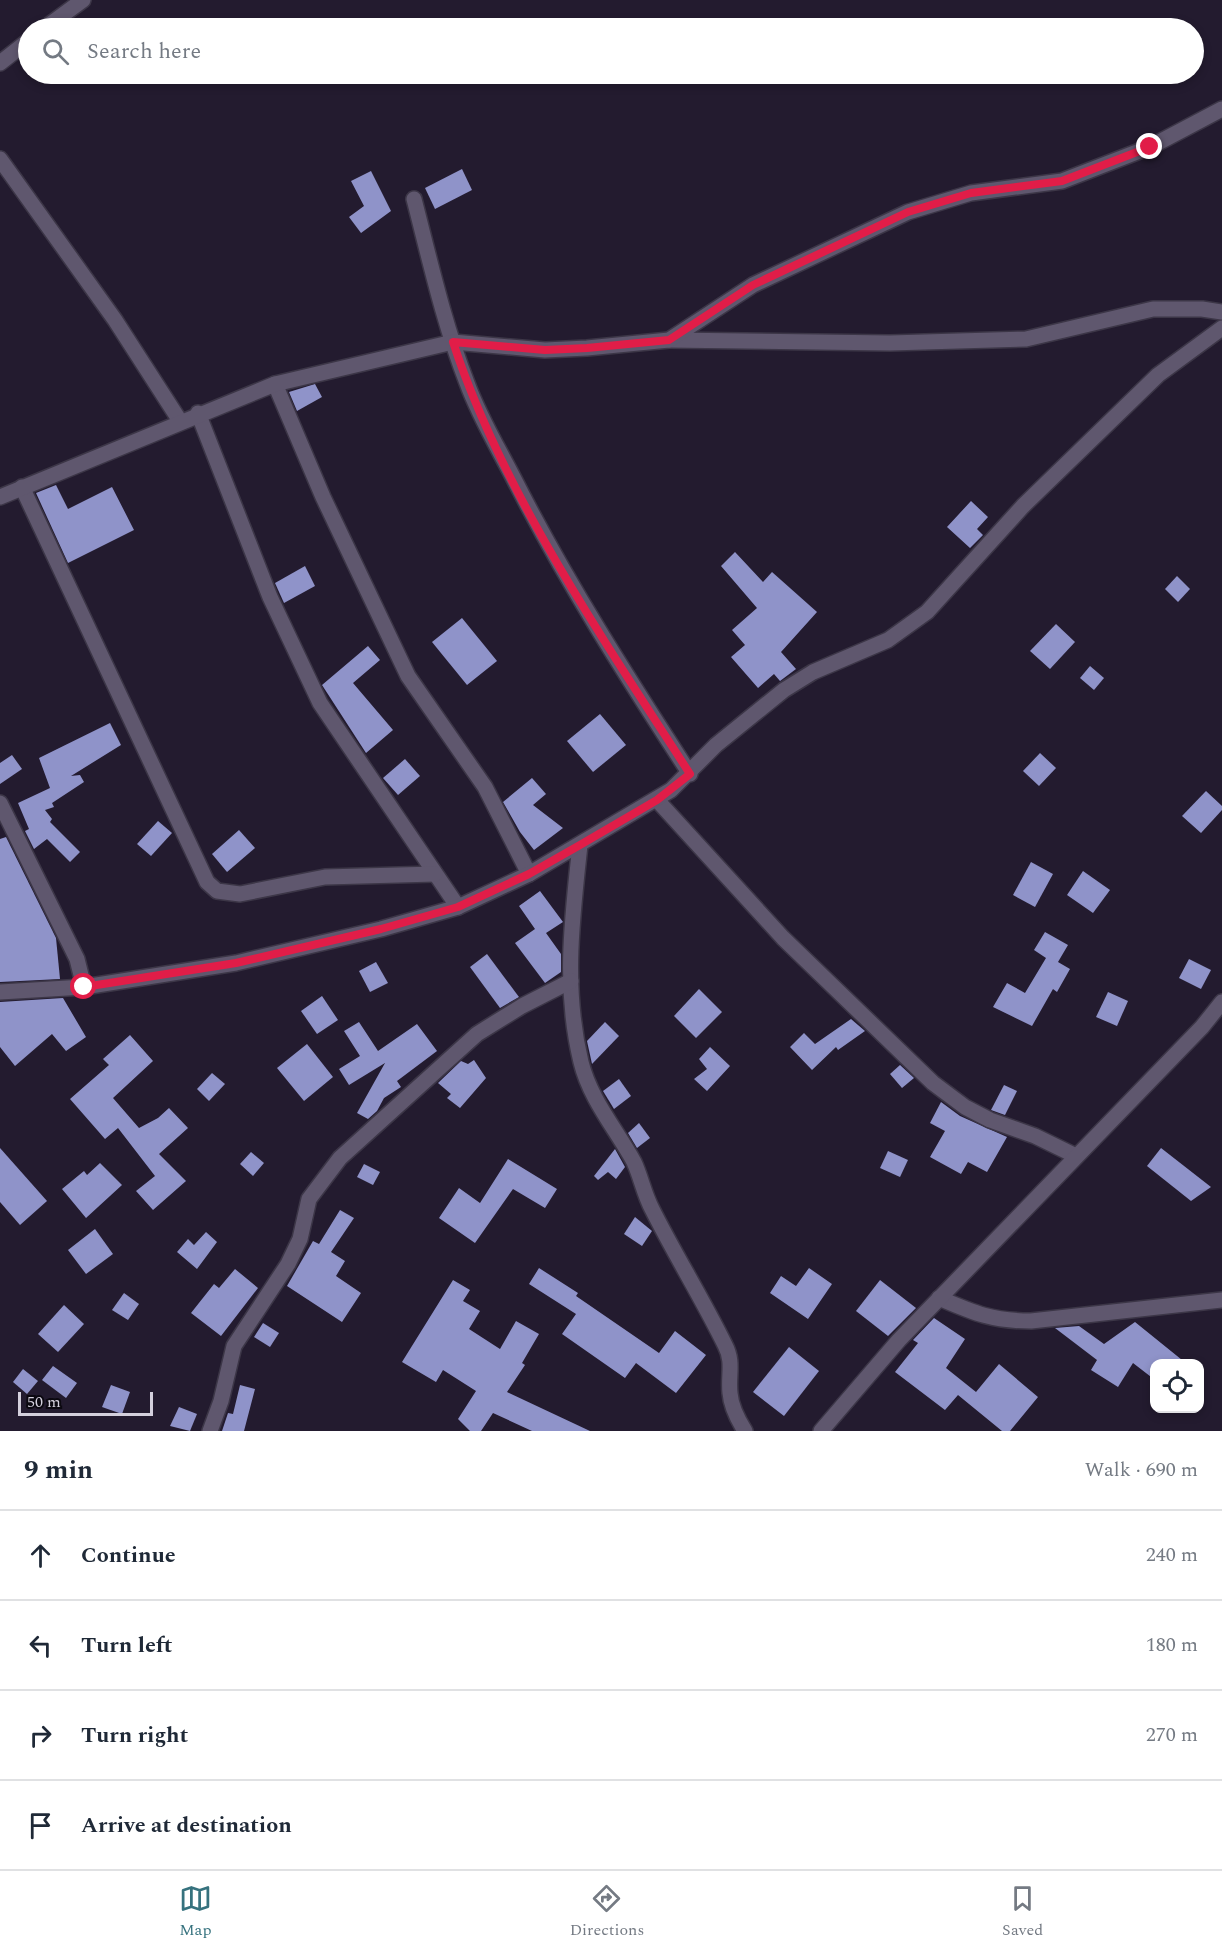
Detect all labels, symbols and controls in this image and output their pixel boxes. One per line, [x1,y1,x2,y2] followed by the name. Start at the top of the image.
[18,18,1204,84] search box
[39,35,72,68] icon: search
[87,35,201,68] text: Search here
[1136,133,1162,159] route end
[70,973,96,999] route start
[1150,1359,1204,1413] map controls
[1150,1359,1204,1413] button: locate
[18,1389,153,1416] scale bar
[27,1390,61,1414] text: 50 m
[24,1450,93,1490] text: 9 min
[1085,1455,1198,1485] text: Walk · 690 m
[24,1539,57,1572] icon: ahead
[81,1539,176,1572] text: Continue
[1146,1540,1198,1570] text: 240 m
[24,1629,57,1662] icon: left
[81,1629,173,1662] text: Turn left
[1146,1630,1198,1660] text: 180 m
[24,1719,57,1752] icon: right
[81,1719,188,1752] text: Turn right
[1146,1720,1198,1750] text: 270 m
[24,1809,57,1842] icon: arrive
[81,1809,292,1842] text: Arrive at destination
[179,1882,212,1942] tab: Map
[570,1882,644,1942] tab: Directions
[1002,1882,1043,1942] tab: Saved

